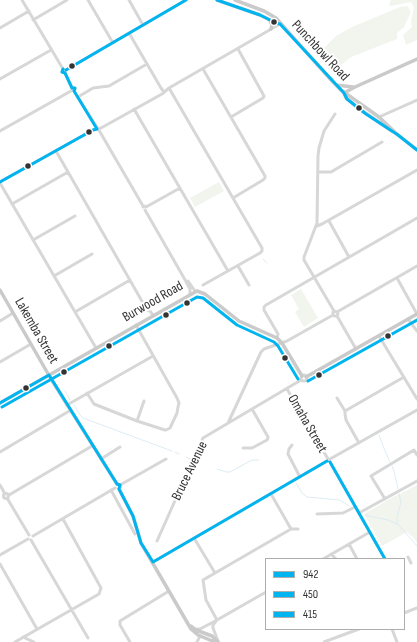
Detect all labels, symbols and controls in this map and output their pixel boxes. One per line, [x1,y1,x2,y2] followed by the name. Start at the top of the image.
[269,17,279,27] unlabelled marker
[288,17,352,85] street label: Punchbowl Road
[67,61,77,71] unlabelled marker
[354,103,364,113] unlabelled marker
[84,127,94,137] unlabelled marker
[23,161,33,171] unlabelled marker
[120,278,186,326] street label: Burwood Road
[10,295,62,367] street label: Lakemba Street
[182,298,192,308] unlabelled marker
[161,310,171,320] unlabelled marker
[383,331,393,341] unlabelled marker
[104,341,114,351] unlabelled marker
[280,353,290,363] unlabelled marker
[59,367,69,377] unlabelled marker
[314,370,324,380] unlabelled marker
[21,383,31,393] unlabelled marker
[284,392,330,456] street label: Omaha Street
[168,439,212,503] street label: Bruce Avenue
[265,558,405,630] legend
[303,567,318,582] text: 942
[303,587,318,602] text: 450
[303,607,317,622] text: 415

